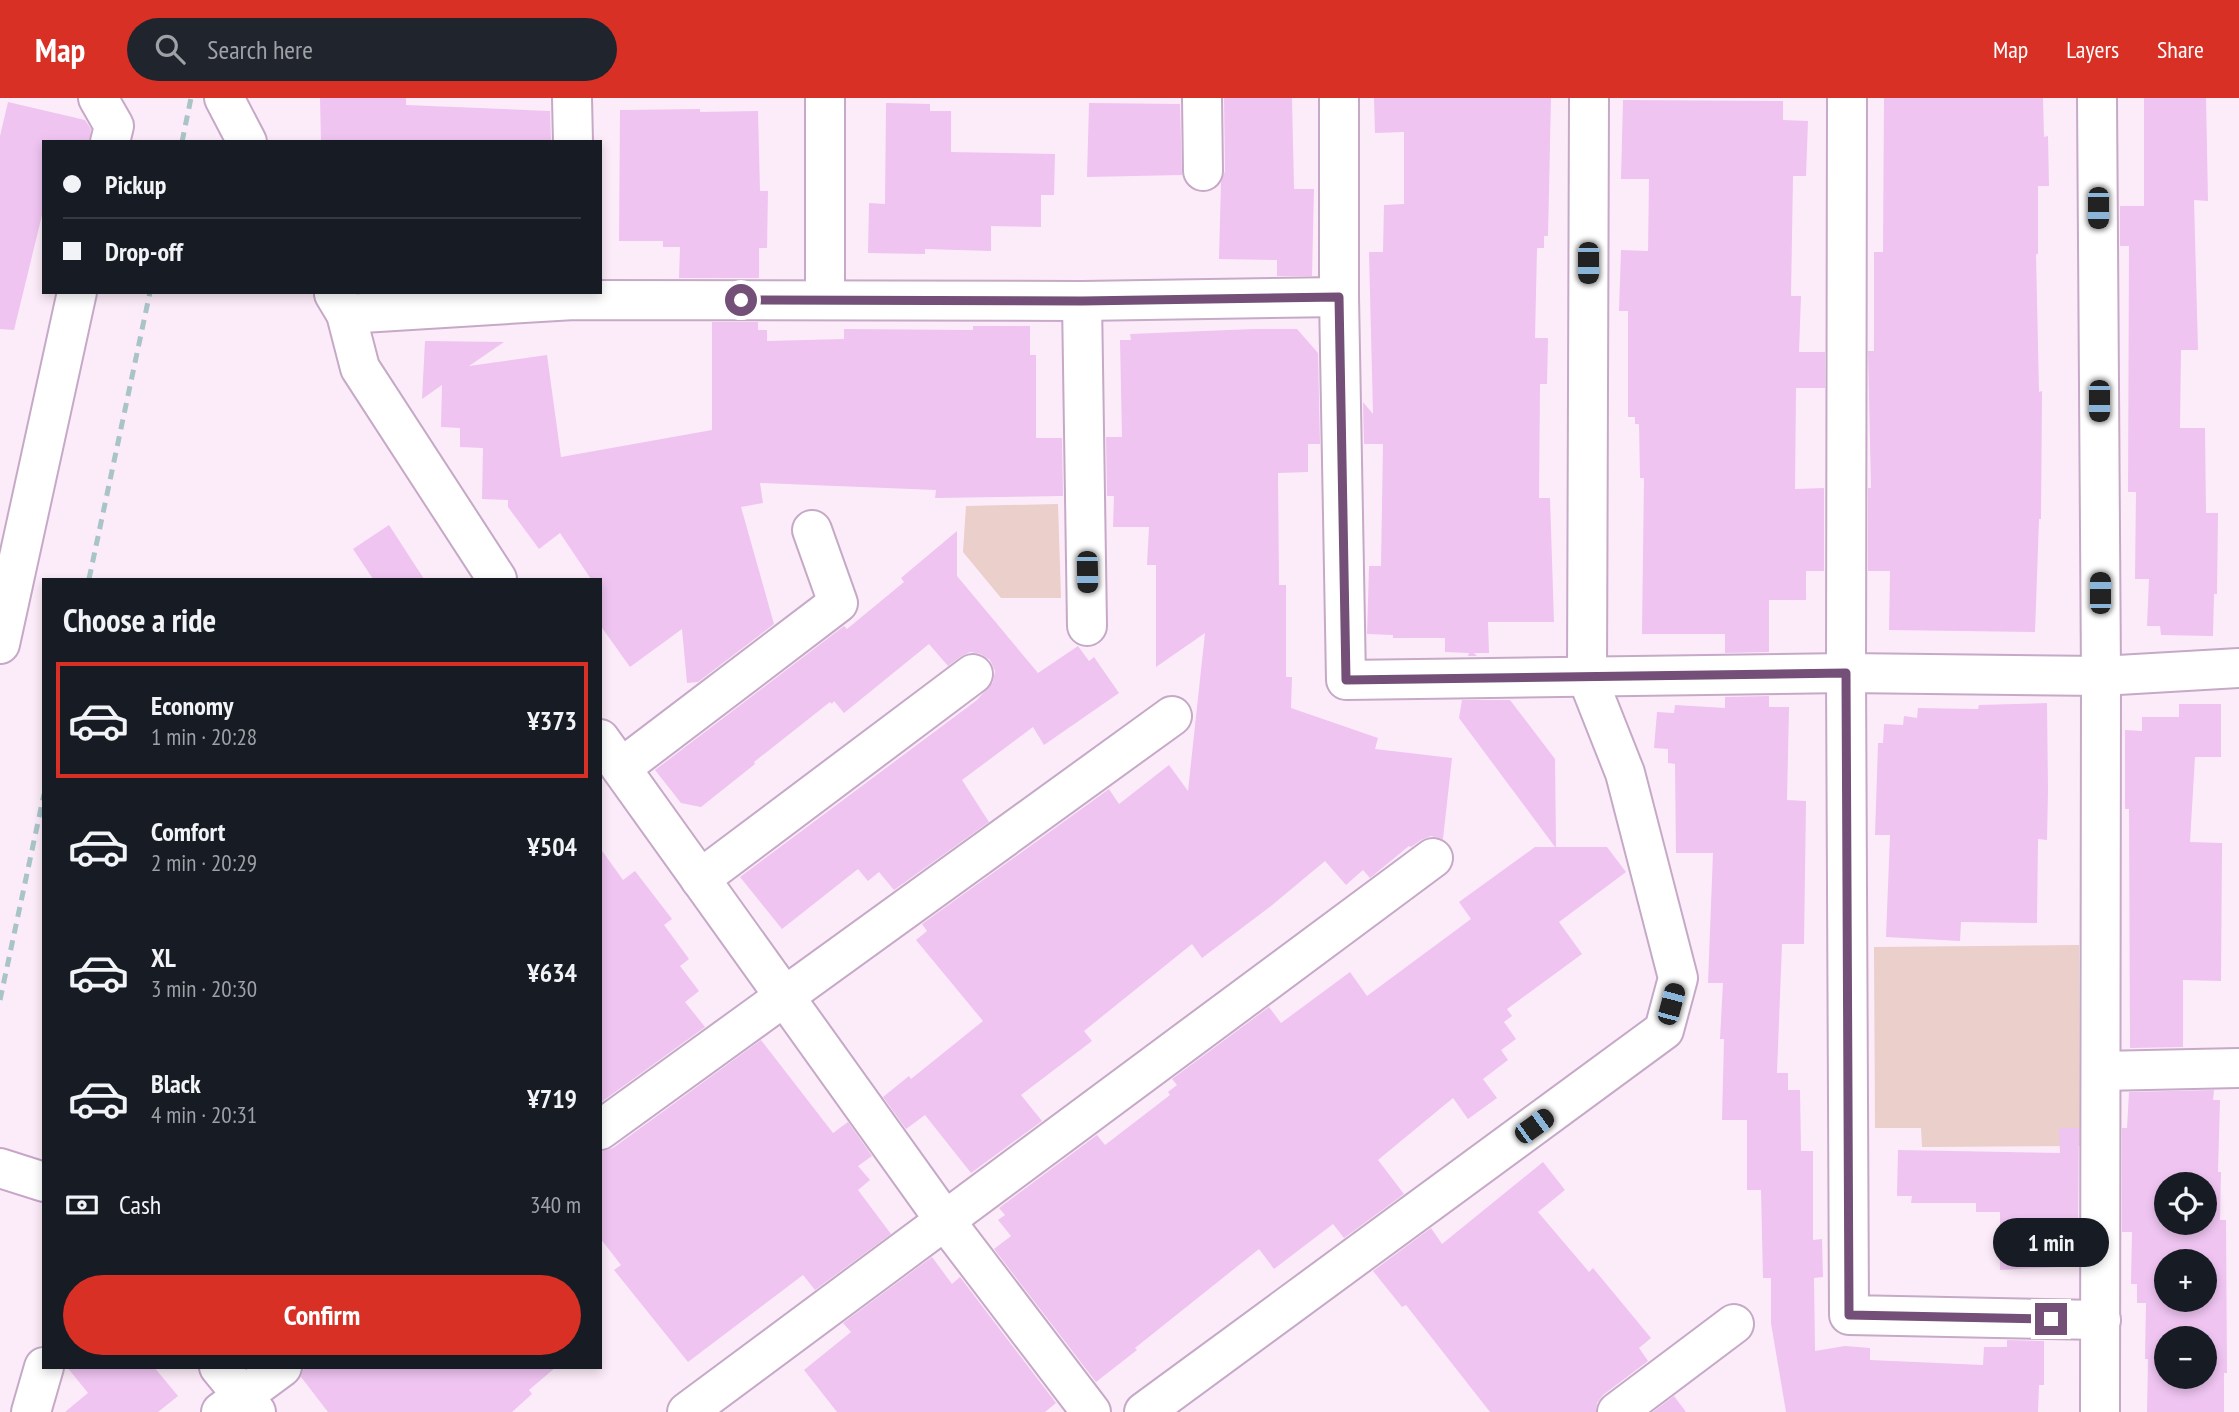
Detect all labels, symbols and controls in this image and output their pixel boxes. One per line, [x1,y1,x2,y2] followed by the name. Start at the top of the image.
[127,18,617,81] search box
[35,28,85,71] text: Map
[151,30,189,68] icon: search
[207,33,313,66] text: Search here
[1993,34,2028,65] text: Map
[2066,34,2119,65] text: Layers
[2157,34,2204,65] text: Share
[105,168,166,201] text: Pickup
[2088,187,2109,229] car
[105,235,183,268] text: Drop-off
[1578,242,1599,284] car
[725,284,757,316] route start
[2089,380,2110,422] car
[1077,551,1098,593] car
[2090,572,2111,614] car
[63,599,216,641] text: Choose a ride
[67,689,130,752] icon: car
[151,689,233,722] text: Economy
[527,704,577,737] text: ¥373
[151,722,257,751] text: 1 min · 20:28
[67,815,130,878] icon: car
[151,815,225,848] text: Comfort
[527,830,577,863] text: ¥504
[151,848,257,877] text: 2 min · 20:29
[67,941,130,1004] icon: car
[151,941,176,974] text: XL
[527,956,577,989] text: ¥634
[151,974,257,1003] text: 3 min · 20:30
[1656,981,1687,1027] car
[67,1067,130,1130] icon: car
[151,1067,201,1100] text: Black
[527,1082,577,1115] text: ¥719
[151,1100,257,1129] text: 4 min · 20:31
[1511,1105,1558,1147] car
[2154,1172,2217,1389] map controls
[2154,1172,2217,1235] button: locate
[63,1186,101,1224] icon: cash
[119,1188,161,1221] text: Cash
[530,1190,581,1219] text: 340 m
[1993,1218,2109,1266] callout: 1 min
[2028,1228,2074,1257] text: 1 min
[2154,1249,2217,1312] button: +
[63,1275,581,1355] button: Confirm
[2035,1303,2067,1335] route end
[2154,1326,2217,1389] button: −

